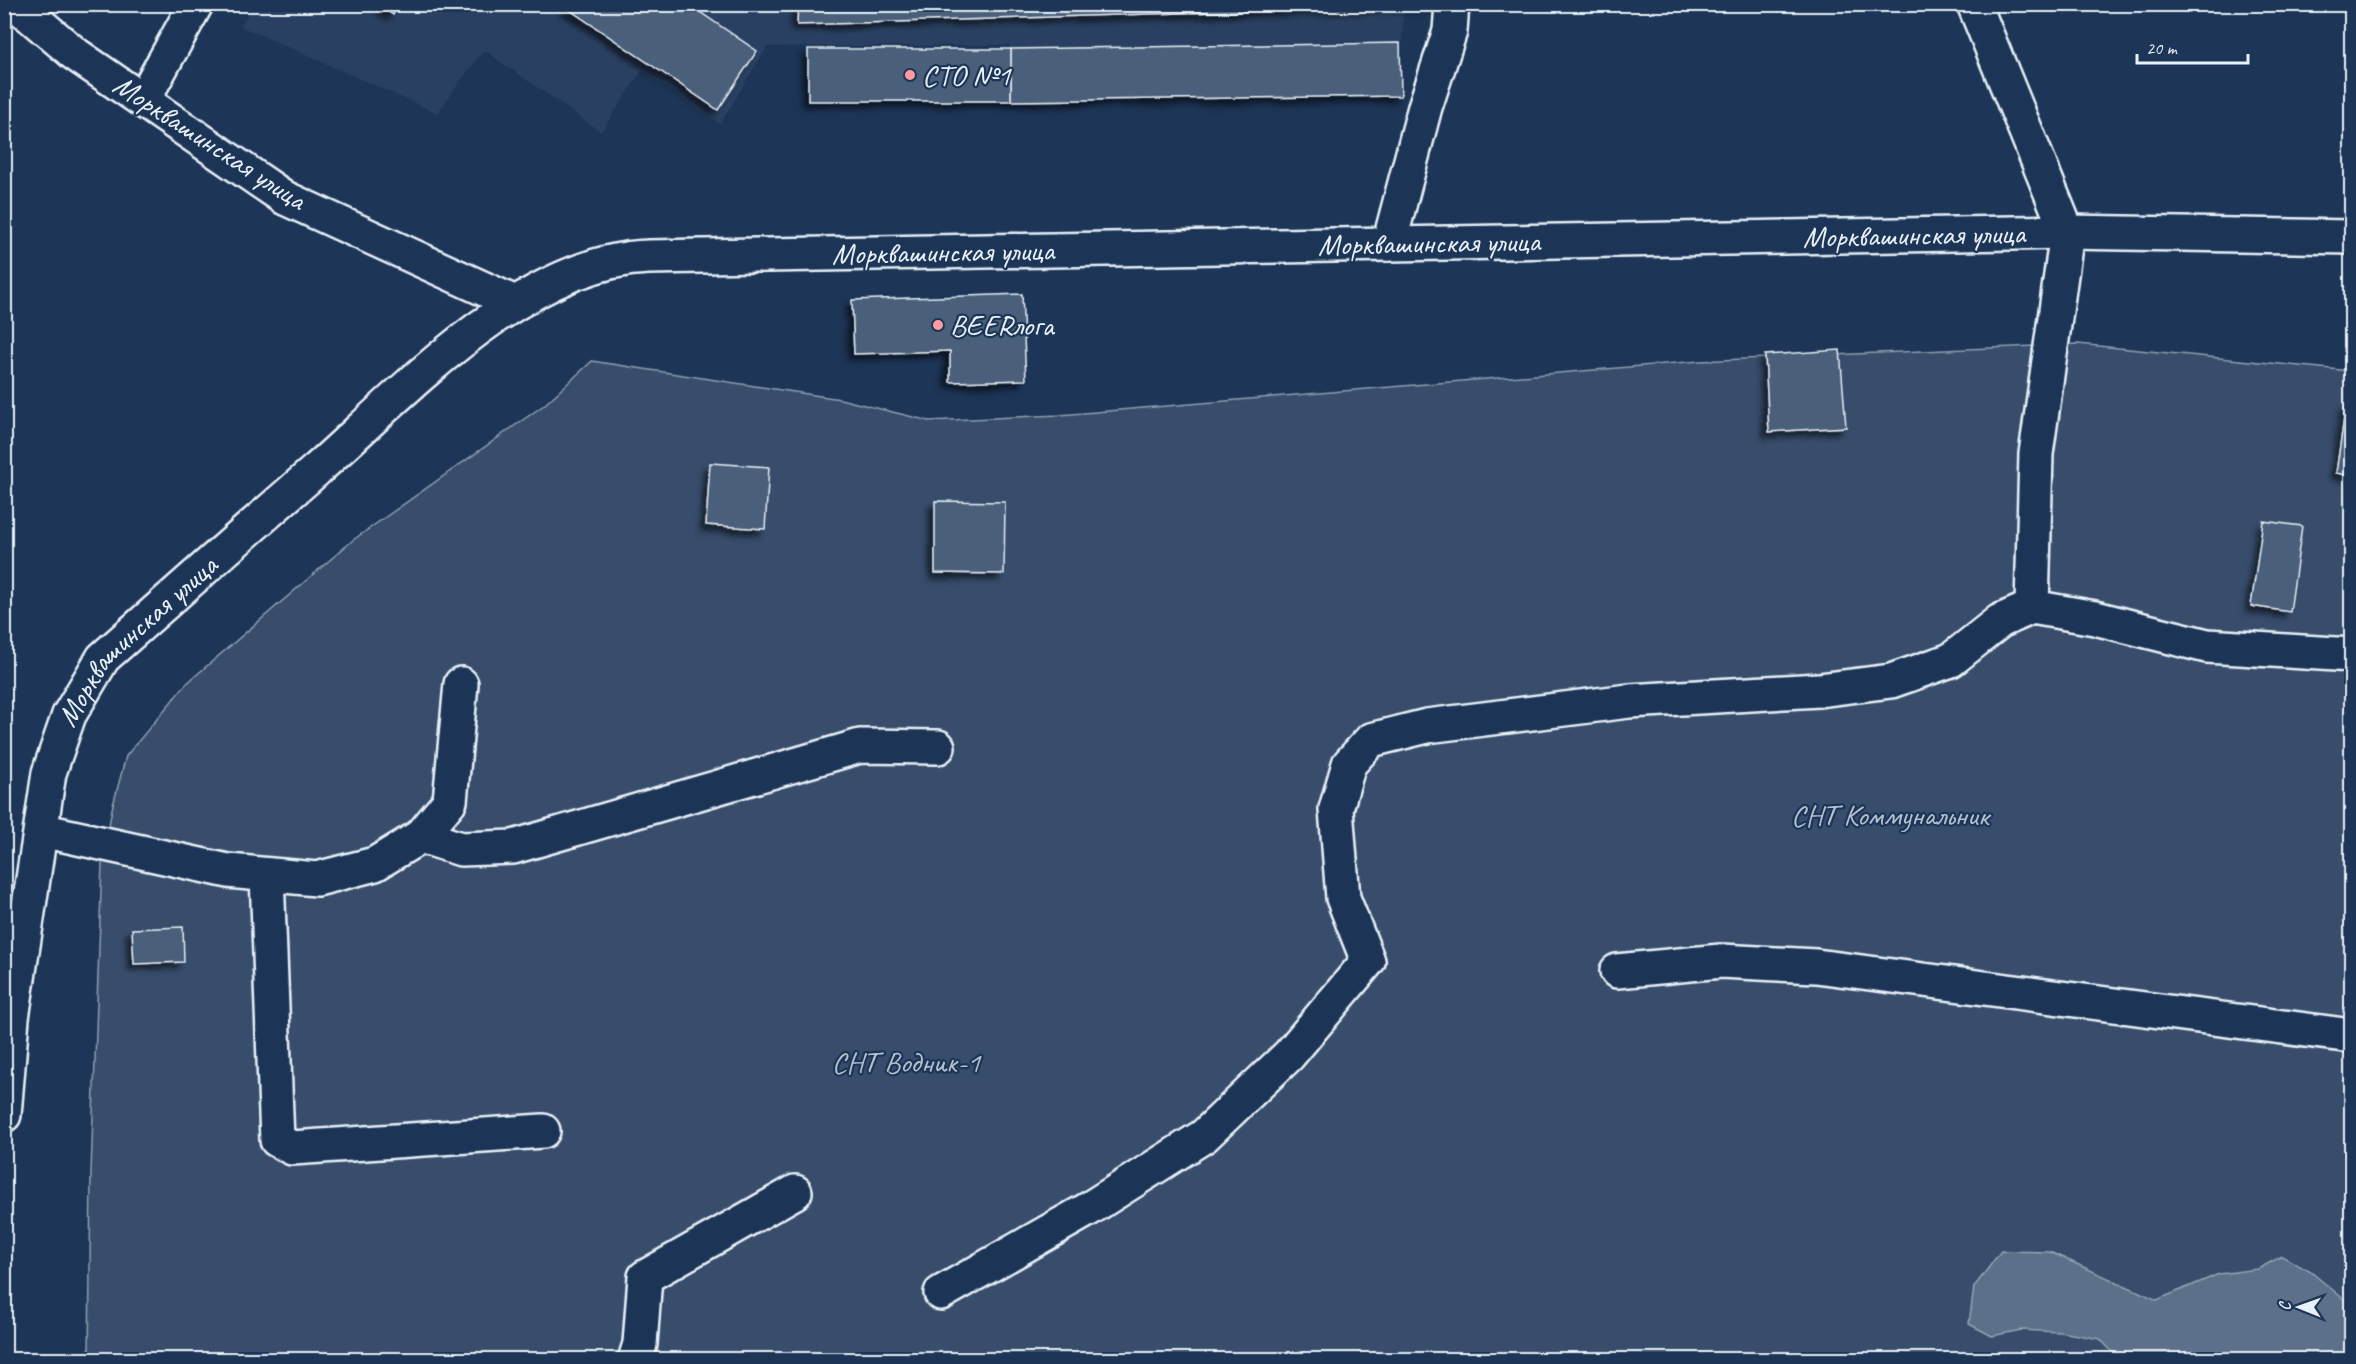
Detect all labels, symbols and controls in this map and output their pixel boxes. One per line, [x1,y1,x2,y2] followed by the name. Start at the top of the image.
[2137,27,2248,65] scale bar
[2146,37,2179,59] text: 20 m
[922,56,1012,94] place label: СТО №1
[106,66,315,220] street label: Морквашинская улица
[903,68,917,82] marker: СТО №1
[1803,214,2027,256] street label: Морквашинская улица
[1318,222,1542,264] street label: Морквашинская улица
[832,231,1056,273] street label: Морквашинская улица
[950,306,1056,344] place label: BEERлога
[931,318,945,332] marker: BEERлога
[48,545,227,733] street label: Морквашинская улица
[1791,796,1992,834] park label: СНТ Коммунальник
[832,1043,982,1081] park label: СНТ Водник-1
[2269,1277,2329,1337] north arrow
[2275,1301,2295,1311] text: С

